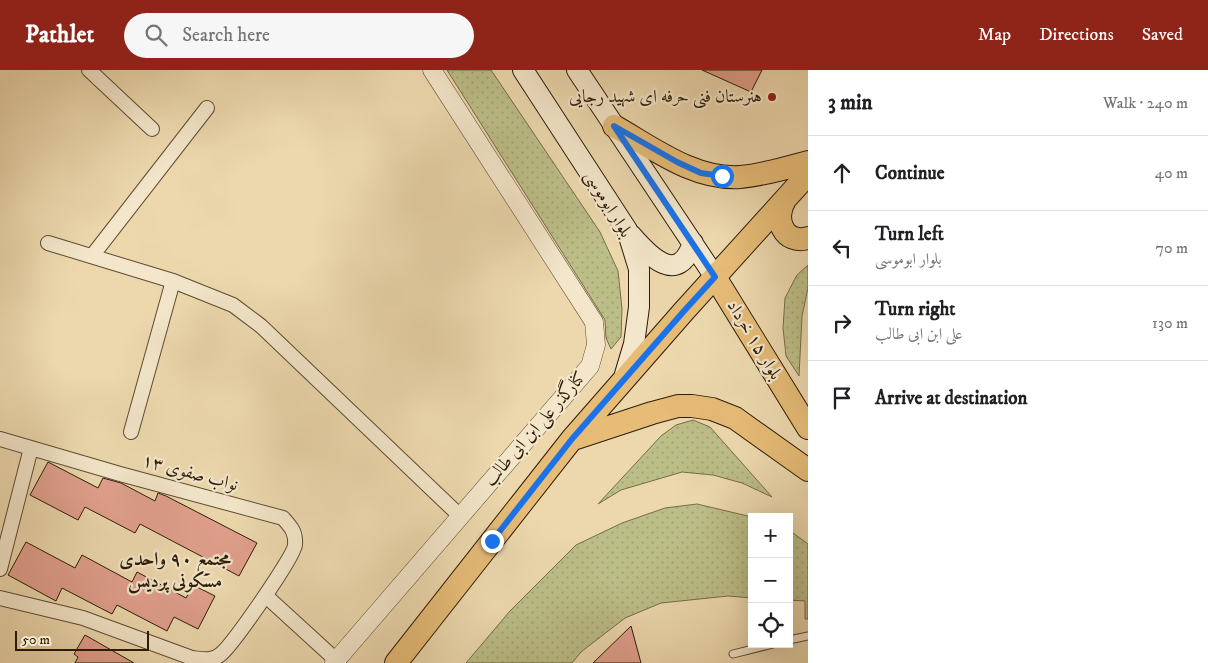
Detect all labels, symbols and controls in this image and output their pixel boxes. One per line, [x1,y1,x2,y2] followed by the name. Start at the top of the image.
[124,13,474,58] search box
[25,20,94,50] text: Pathlet
[142,21,170,49] icon: search
[182,24,270,47] text: Search here
[978,24,1011,46] text: Map
[1039,24,1114,46] text: Directions
[1142,24,1183,46] text: Saved
[569,86,762,109] place label: هنرستان فنی حرفه ای شهید رجایی
[828,90,873,116] text: 3 min
[766,91,778,103] marker: هنرستان فنی حرفه ای شهید رجایی
[1103,93,1188,113] text: Walk · 240 m
[828,159,856,187] icon: ahead
[875,162,945,185] text: Continue
[1155,163,1188,183] text: 40 m
[711,165,734,188] route start
[578,166,637,242] street label: بلوار ابوموسی
[875,223,944,246] text: Turn left
[828,234,856,262] icon: left
[1156,238,1188,258] text: 70 m
[875,249,941,269] text: بلوار ابوموسی
[722,296,786,384] street label: بلوار ۱۵ خرداد
[875,298,955,321] text: Turn right
[828,309,856,337] icon: right
[1152,313,1188,333] text: 130 m
[875,324,962,344] text: علی ابن ابی طالب
[477,365,592,492] street label: کنارگذر علی ابن ابی طالب
[828,384,856,412] icon: arrive
[875,387,1027,410] text: Arrive at destination
[140,450,240,496] street label: نواب صفوی ۱۳
[748,513,793,648] map controls
[748,513,793,558] button: +
[481,530,504,553] route end
[119,548,231,594] district label: مجتمع ٩٠ واحدی مسکونی پردیس
[748,558,793,603] button: −
[748,603,793,648] button: locate
[15,628,149,651] scale bar
[22,631,50,649] text: 50 m

